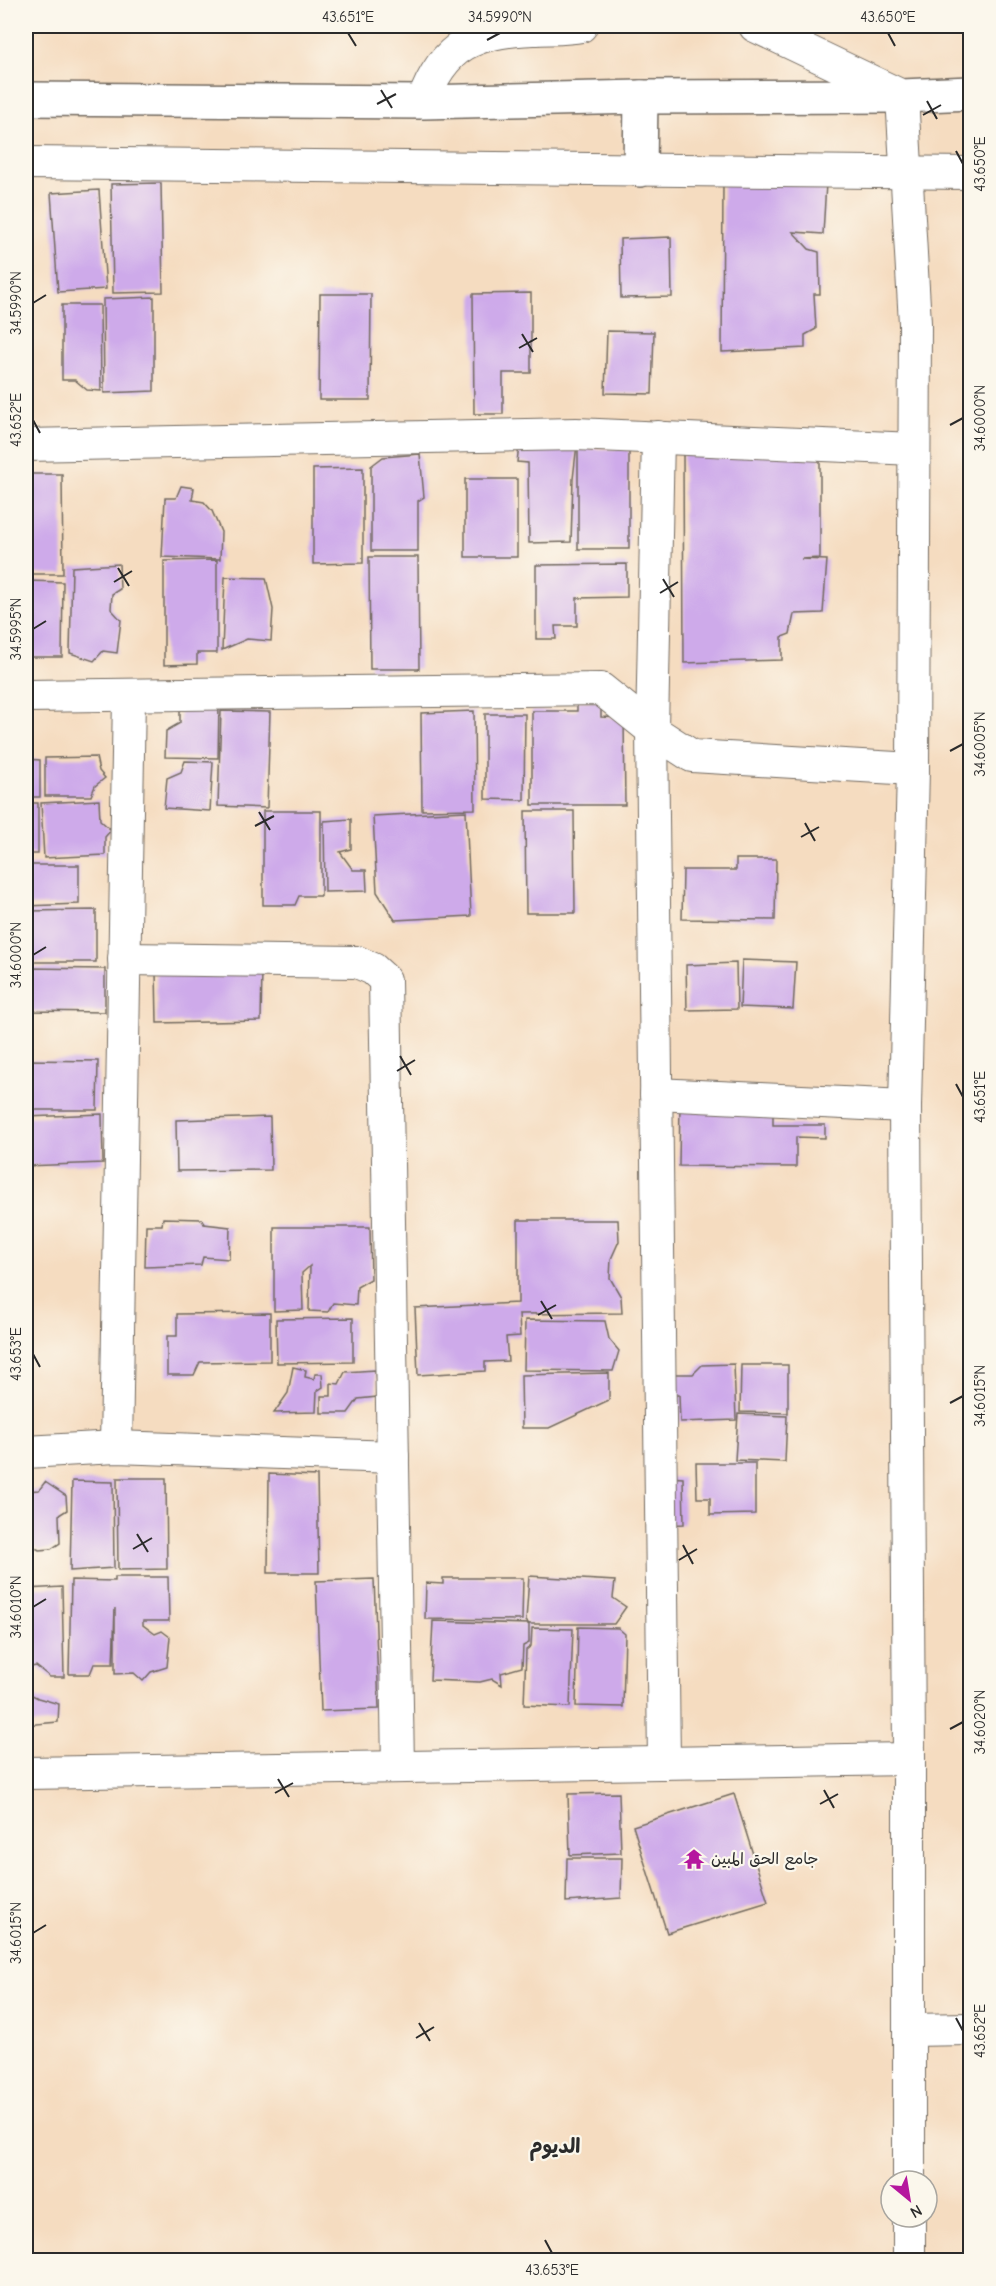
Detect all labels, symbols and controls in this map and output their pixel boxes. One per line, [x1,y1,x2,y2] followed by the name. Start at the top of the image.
[322,8,374,26] text: 43.651°E
[468,8,532,26] text: 34.5990°N
[860,8,916,26] text: 43.650°E
[971,136,989,192] text: 43.650°E
[7,271,25,335] text: 34.5990°N
[971,385,989,451] text: 34.6000°N
[7,393,25,447] text: 43.652°E
[7,598,25,660] text: 34.5995°N
[971,711,989,777] text: 34.6005°N
[7,922,25,988] text: 34.6000°N
[971,1071,989,1123] text: 43.651°E
[7,1327,25,1381] text: 43.653°E
[971,1365,989,1427] text: 34.6015°N
[7,1575,25,1639] text: 34.6010°N
[971,1690,989,1754] text: 34.6020°N
[682,1847,706,1871] temple icon: جامع الحق المبين
[711,1850,819,1870] place label: جامع الحق المبين
[7,1902,25,1964] text: 34.6015°N
[971,2004,989,2058] text: 43.652°E
[530,2135,580,2161] district label: الديوم
[879,2169,939,2229] north arrow
[907,2201,925,2222] text: N
[525,2261,579,2279] text: 43.653°E

